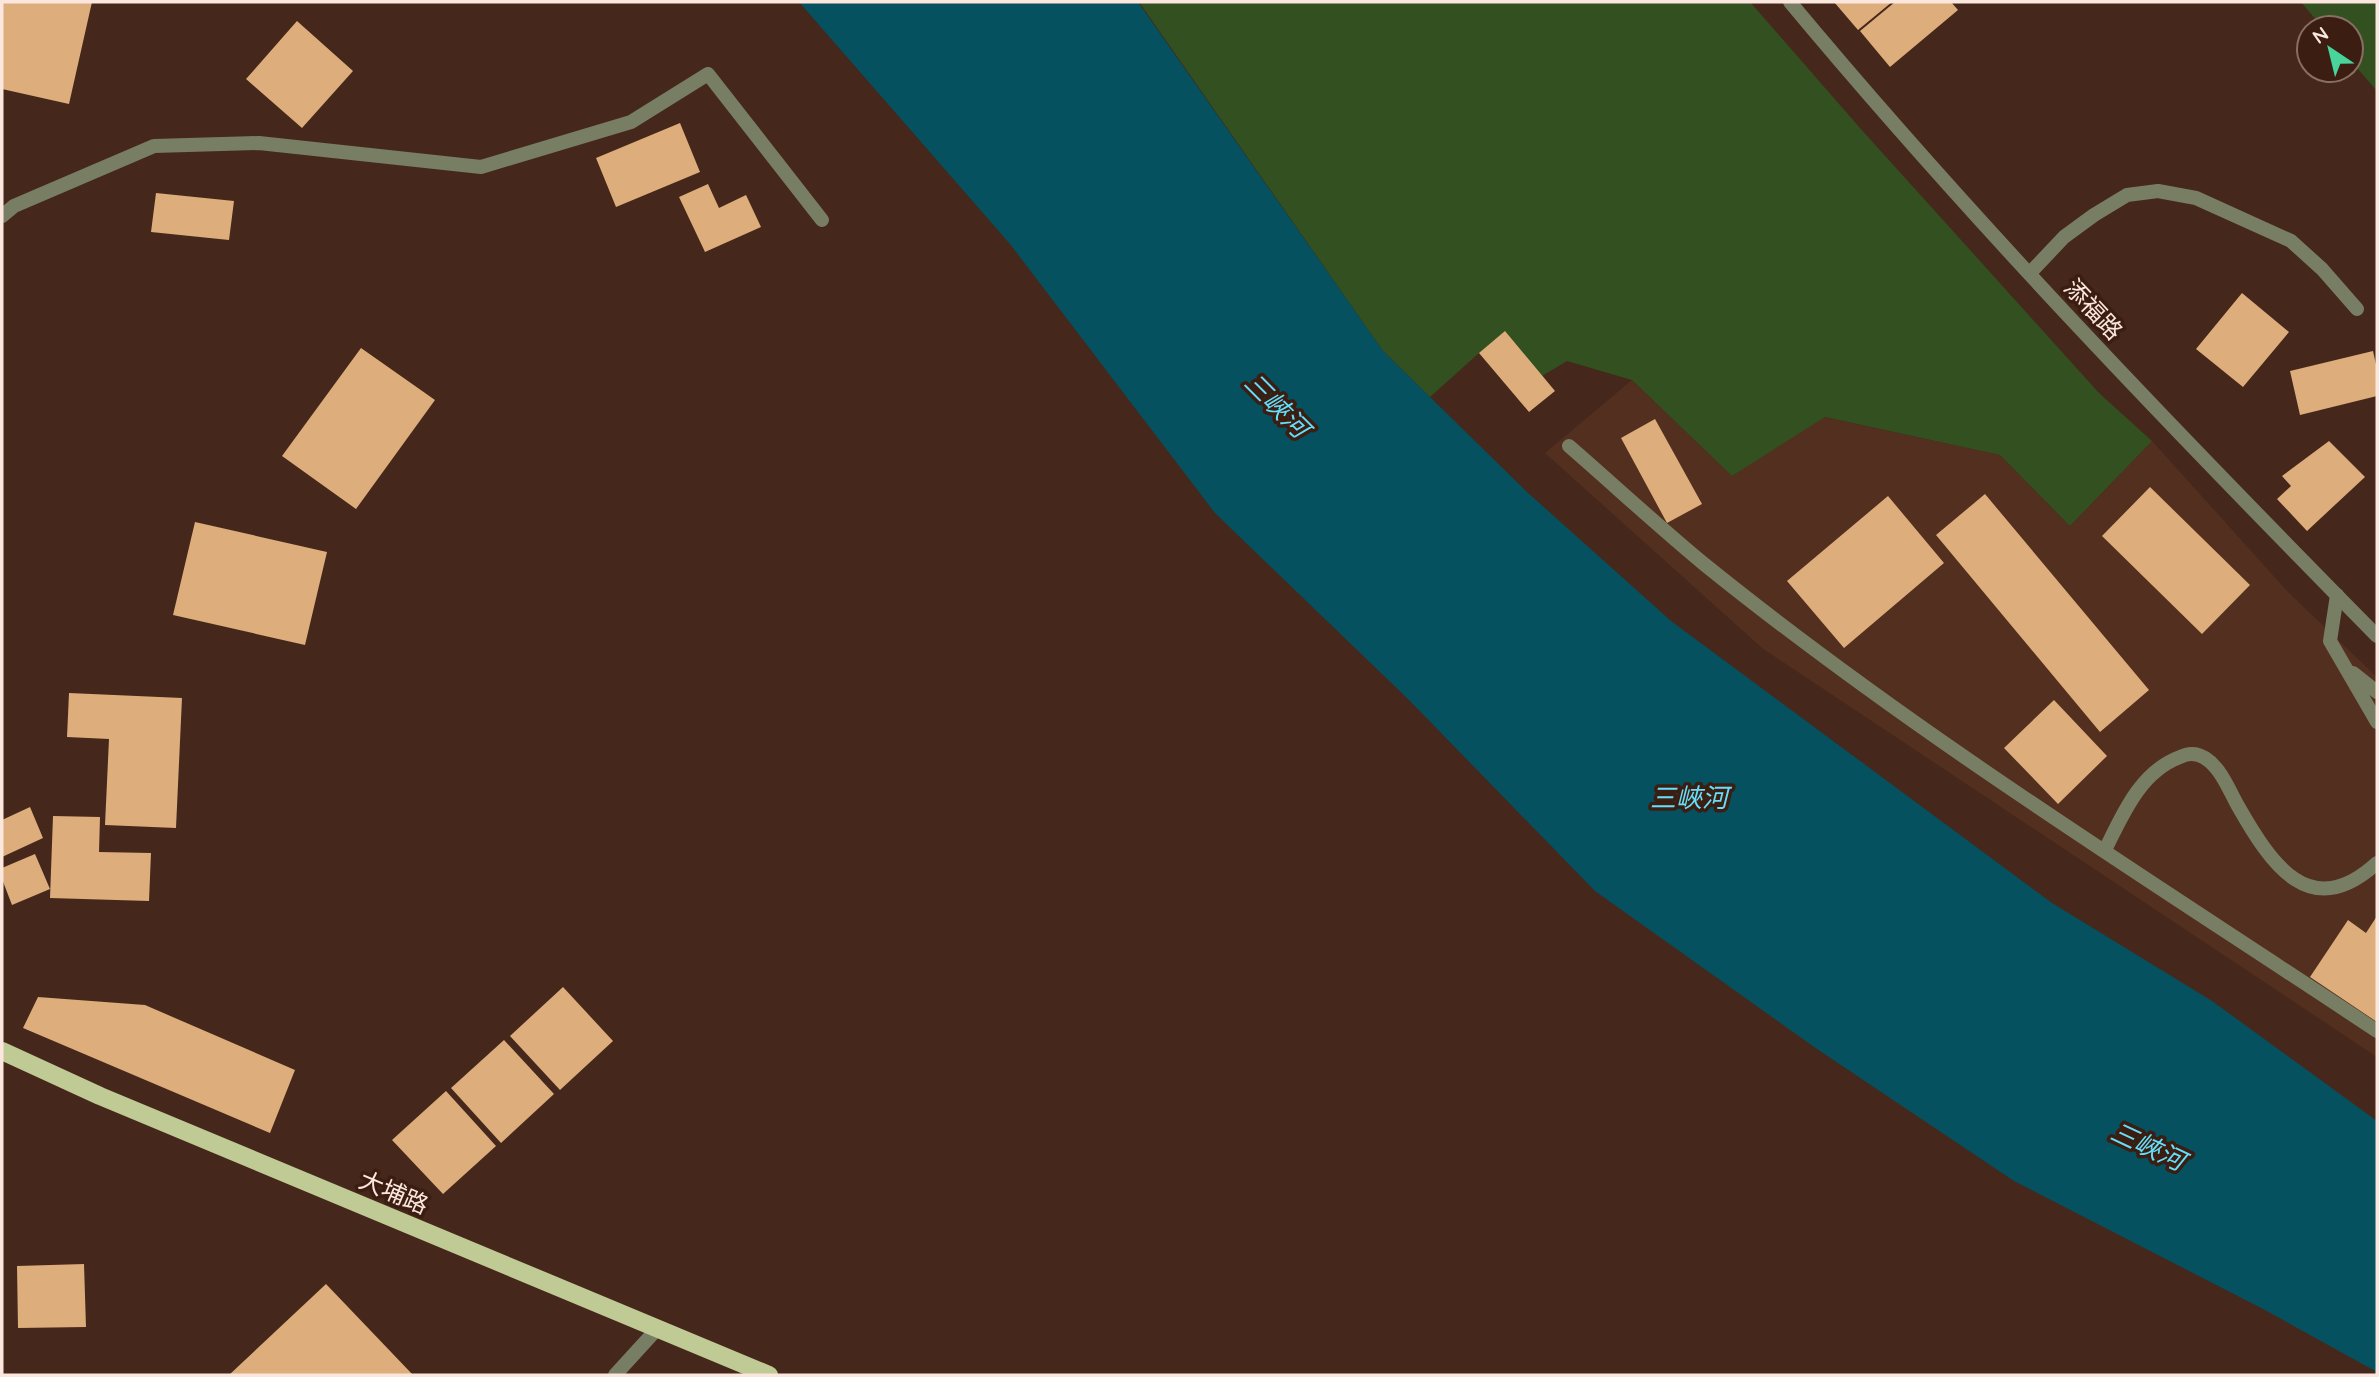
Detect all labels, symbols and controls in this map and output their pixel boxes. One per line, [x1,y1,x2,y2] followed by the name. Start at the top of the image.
[2295,14,2365,84] north arrow
[2308,21,2333,49] text: N
[2058,272,2130,346] street label: 添福路
[1238,366,1320,448] water label: 三峽河
[1650,781,1733,814] water label: 三峽河
[2106,1115,2195,1180] water label: 三峽河
[355,1164,433,1220] street label: 大埔路

